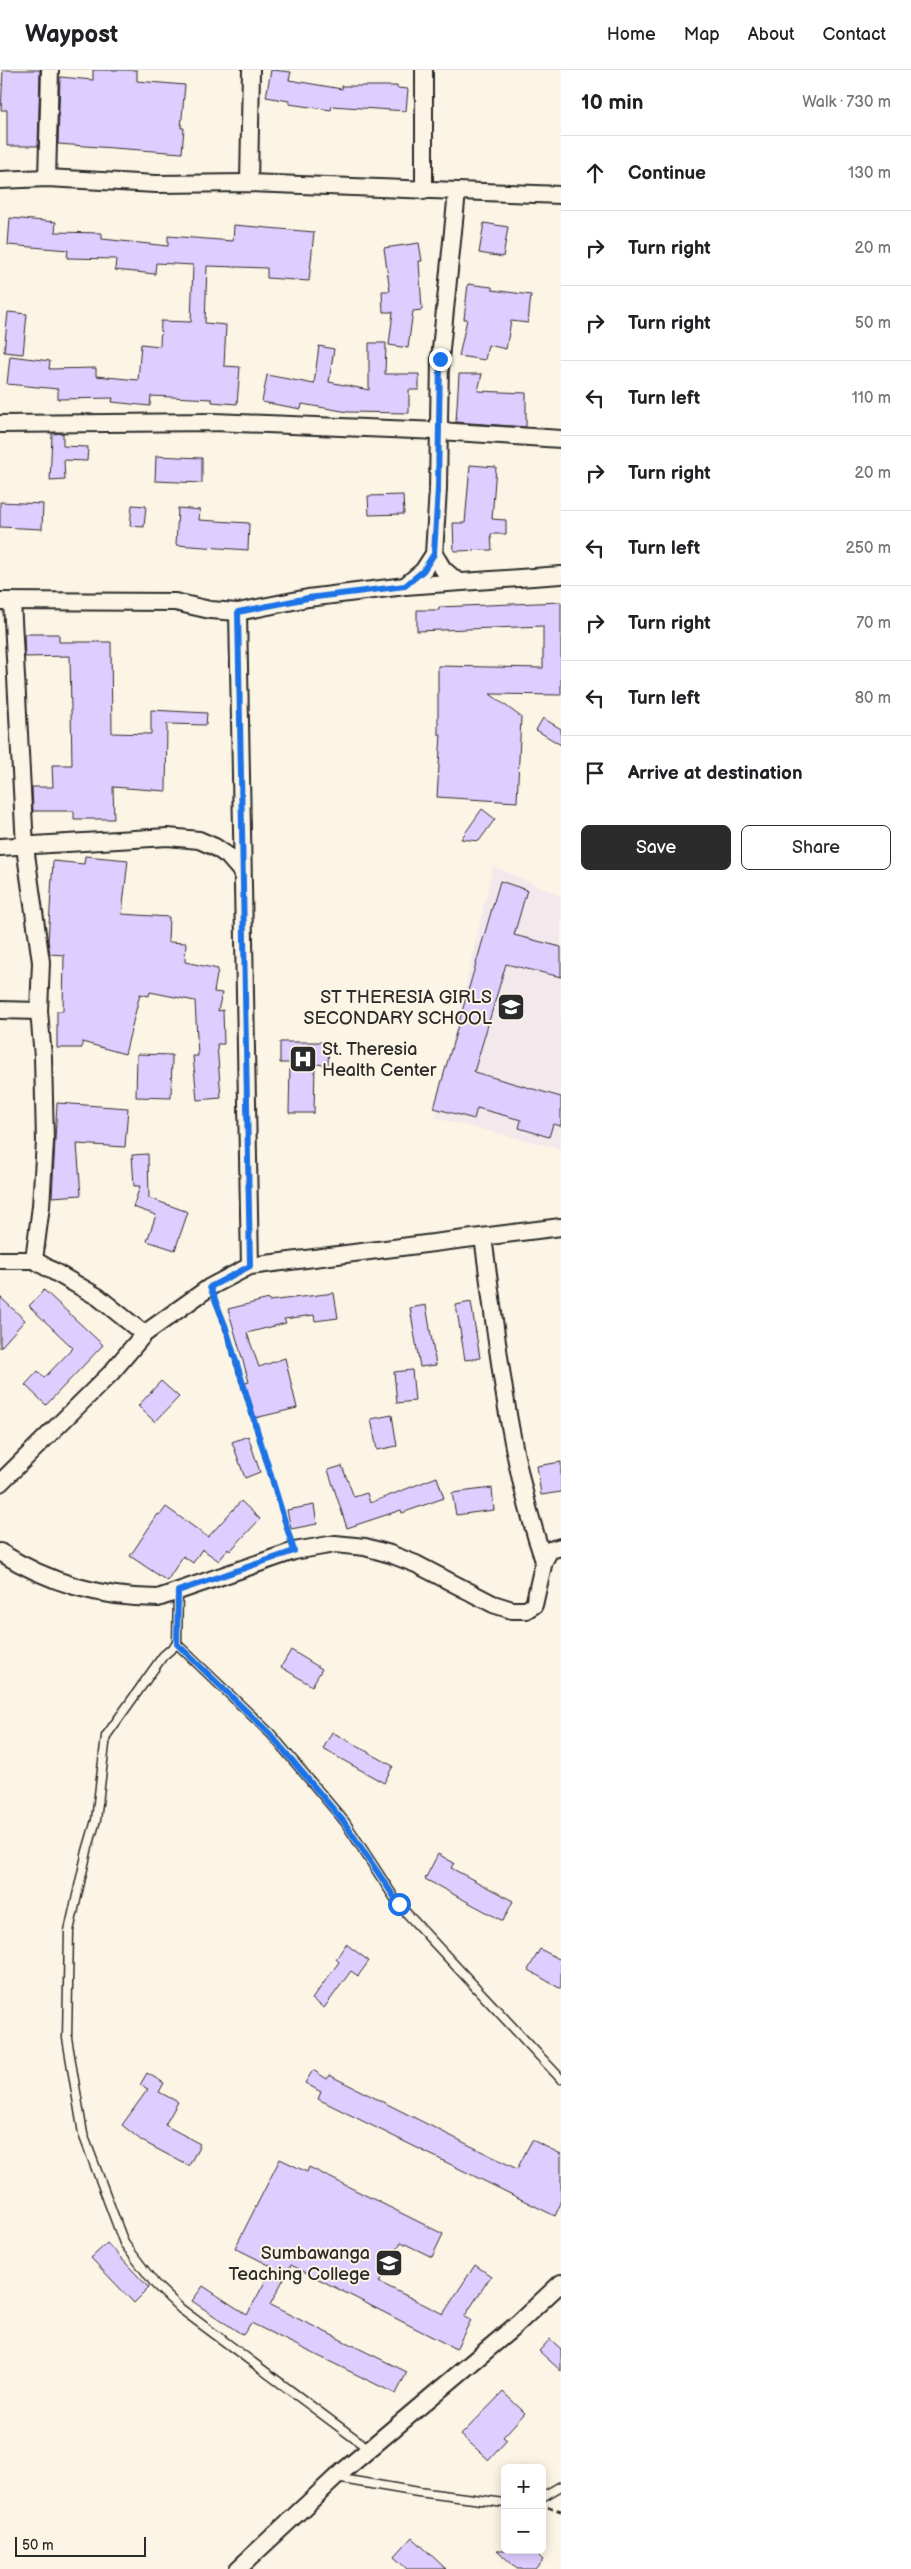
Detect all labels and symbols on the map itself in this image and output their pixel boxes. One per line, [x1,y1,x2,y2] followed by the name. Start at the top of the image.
[429,348,452,371] route end
[304,987,493,1029] place label: ST THERESIA GIRLS SECONDARY SCHOOL
[496,992,526,1022] school or university icon: ST THERESIA GIRLS SECONDARY SCHOOL
[322,1039,437,1081] place label: St. Theresia Health Center
[288,1044,318,1074] hospital icon: St. Theresia Health Center
[388,1893,411,1916] route start
[228,2243,370,2285] place label: Sumbawanga Teaching College
[374,2248,404,2278] school or university icon: Sumbawanga Teaching College
[15,2534,146,2557] scale bar

